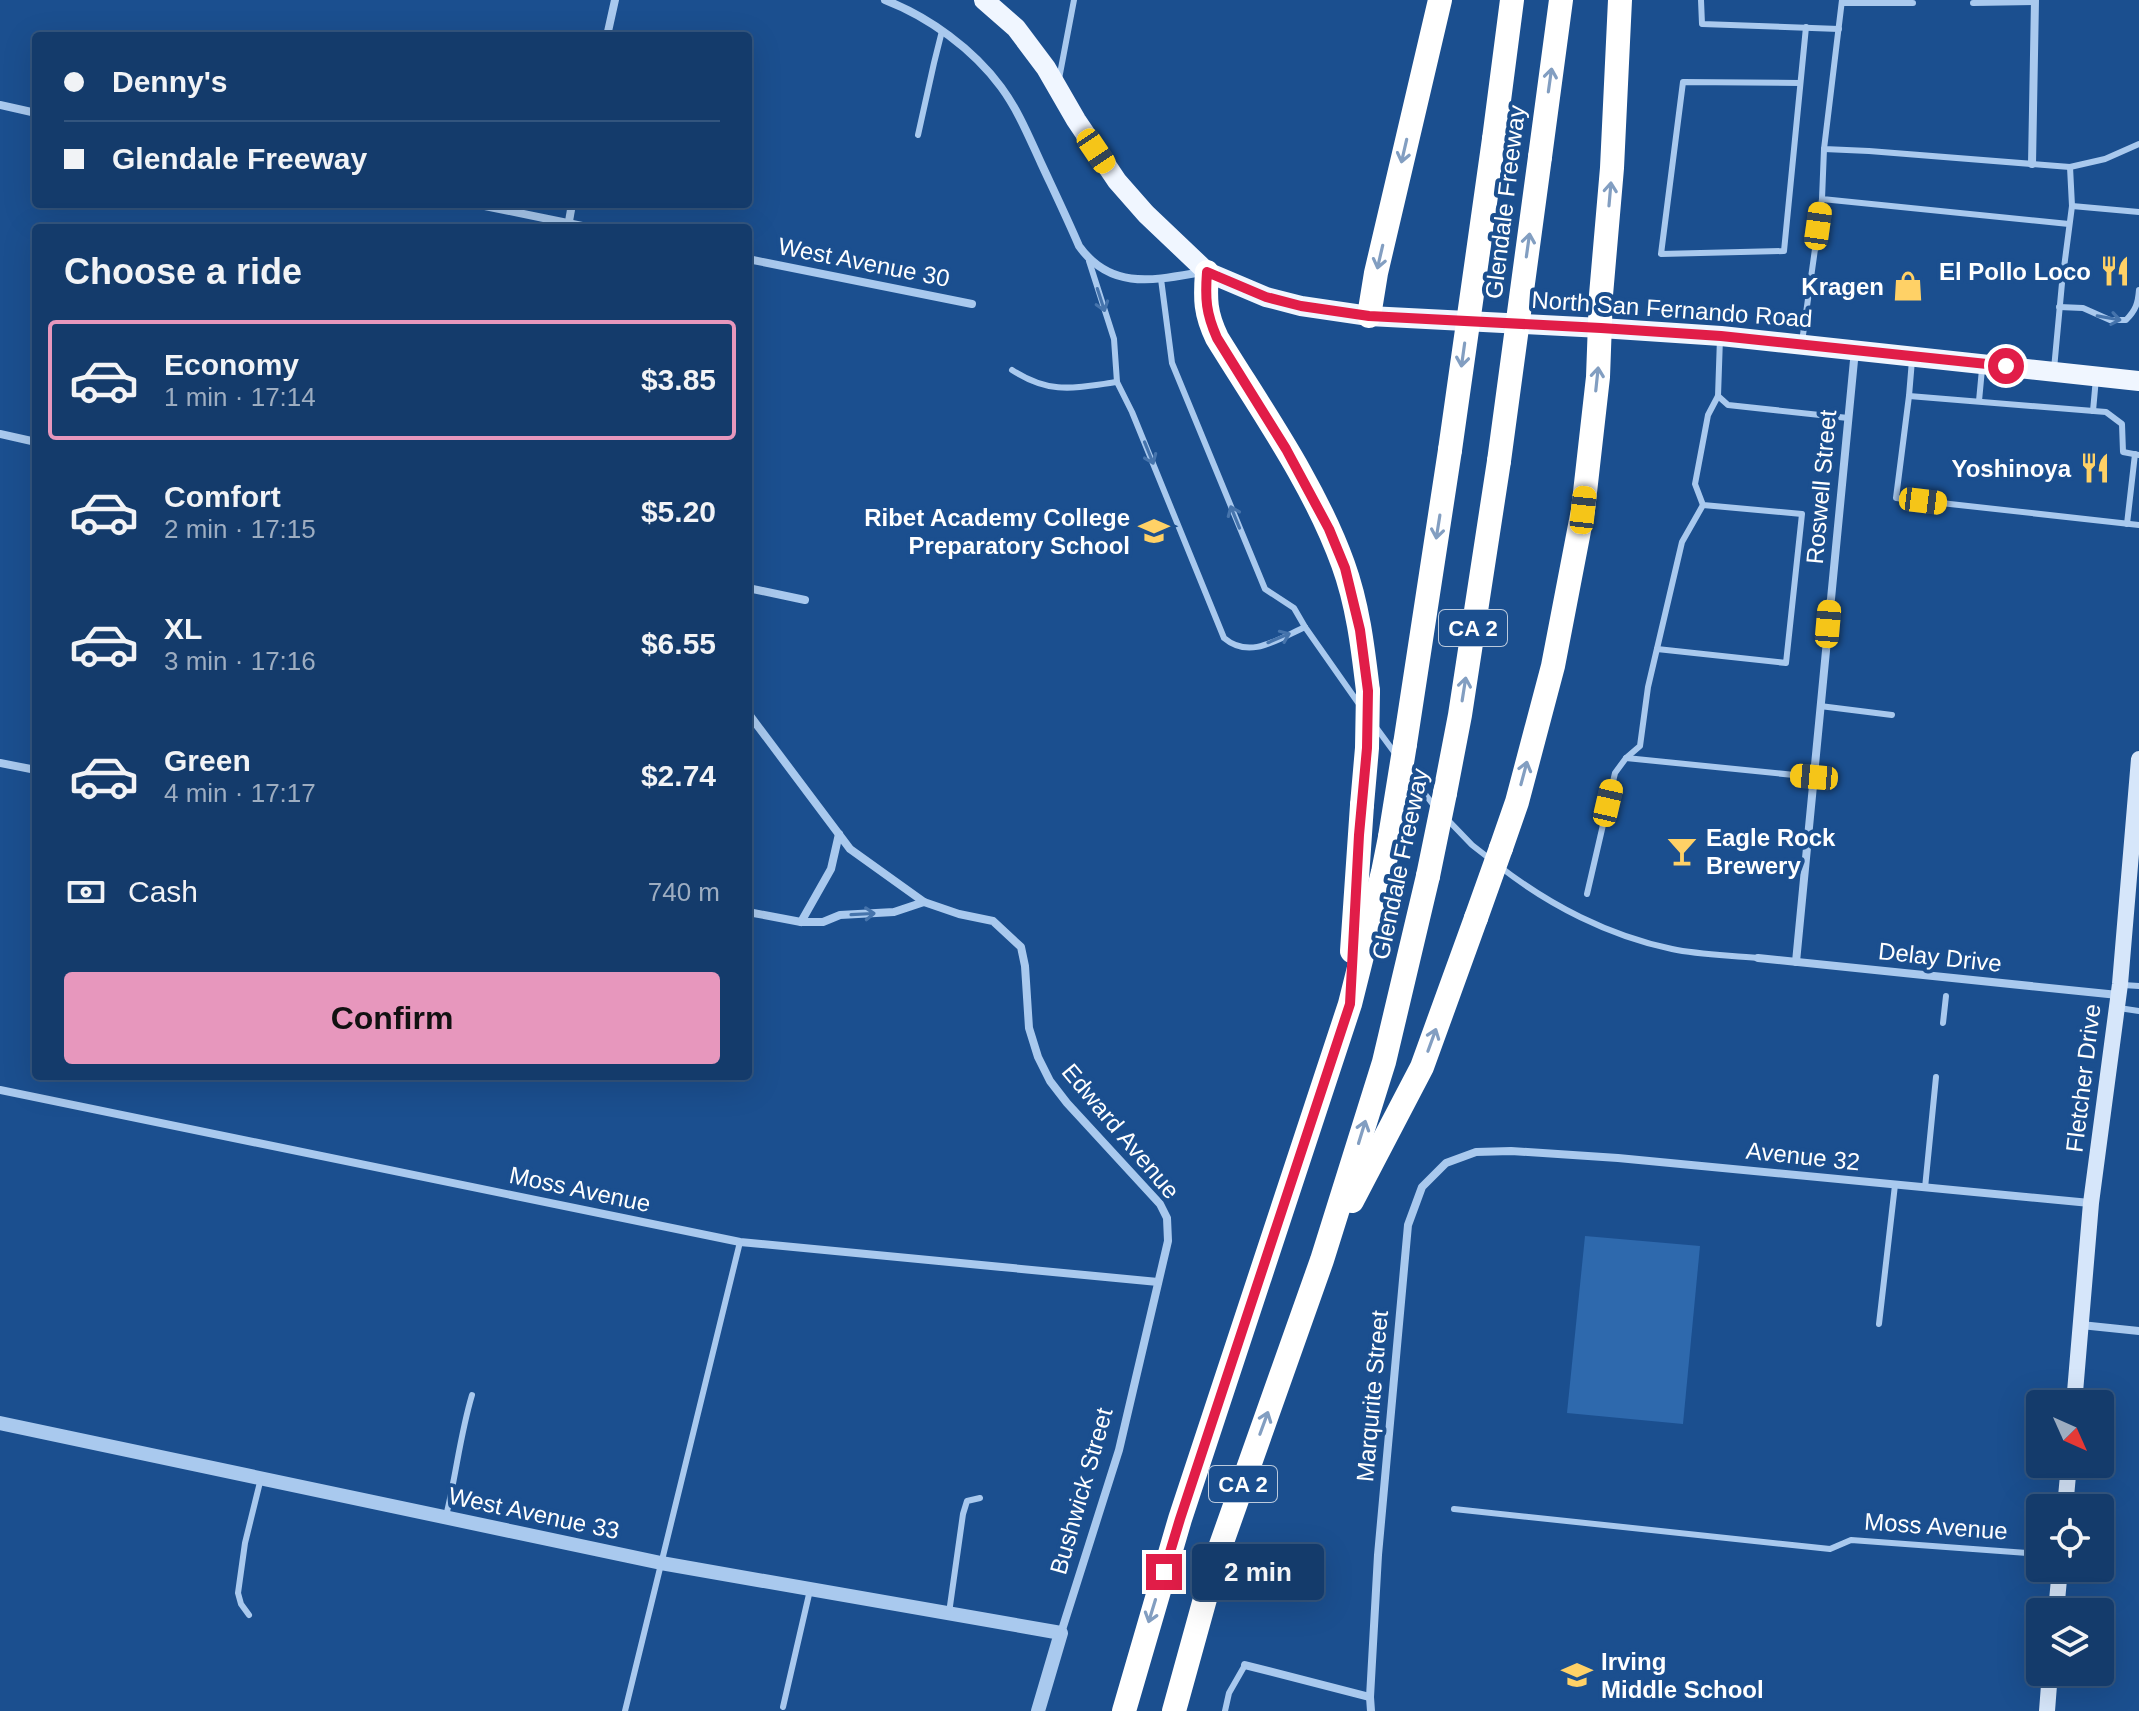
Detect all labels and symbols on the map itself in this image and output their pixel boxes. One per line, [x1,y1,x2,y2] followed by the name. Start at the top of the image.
[1543,68,1558,93] one-way arrow
[1480,104,1530,300] street label: Glendale Freeway
[1073,124,1119,178] car
[1396,138,1411,164] one-way arrow
[1602,181,1617,208] one-way arrow
[1803,201,1833,251] car
[776,232,952,292] street label: West Avenue 30
[1521,233,1536,259] one-way arrow
[1372,244,1387,270] one-way arrow
[2098,254,2132,288] restaurant icon: El Pollo Loco
[1939,258,2091,285] place label: El Pollo Loco
[1891,269,1925,303] shop icon: Kragen
[1801,273,1884,300] place label: Kragen
[1531,286,1813,332] street label: North San Fernando Road
[1095,287,1109,312] one-way arrow
[2095,311,2121,326] one-way arrow
[1455,342,1470,367] one-way arrow
[1988,348,2024,384] route start
[1590,366,1605,393] one-way arrow
[1801,408,1841,565] street label: Roswell Street
[1142,440,1157,465] one-way arrow
[2078,451,2112,485] restaurant icon: Yoshinoya
[1951,455,2072,482] place label: Yoshinoya
[1569,485,1597,535] car
[1898,486,1948,516] car
[864,504,1130,559] place label: Ribet Academy College Preparatory School
[1227,505,1241,530] one-way arrow
[1137,514,1171,548] school or university icon: Ribet Academy College Preparatory School
[1430,514,1445,539] one-way arrow
[1814,599,1842,649] car
[1439,610,1507,646] road number: CA 2
[1267,629,1291,644] one-way arrow
[1457,677,1472,702] one-way arrow
[1518,761,1533,787] one-way arrow
[1789,763,1839,791] car
[1367,766,1433,962] street label: Glendale Freeway
[1591,777,1625,829] car
[1706,824,1836,879] place label: Eagle Rock Brewery
[1665,834,1699,868] bar icon: Eagle Rock Brewery
[849,906,875,921] one-way arrow
[1877,937,2003,977] street label: Delay Drive
[2060,1002,2106,1154] street label: Fletcher Drive
[1425,1028,1440,1053] one-way arrow
[1057,1058,1185,1204] street label: Edward Avenue
[1355,1120,1370,1146] one-way arrow
[1745,1137,1861,1175] street label: Avenue 32
[507,1161,653,1217] street label: Moss Avenue
[1351,1309,1393,1483] street label: Marqurite Street
[2026,1390,2114,1478] north arrow
[1044,1404,1118,1577] street label: Bushwick Street
[1258,1411,1272,1436] one-way arrow
[1209,1466,1277,1502] road number: CA 2
[446,1482,622,1544] street label: West Avenue 33
[1863,1508,2009,1544] street label: Moss Avenue
[1192,1544,1324,1600] callout: 2 min
[1146,1554,1182,1590] route end
[1144,1597,1159,1623] one-way arrow
[1601,1648,1764,1703] place label: Irving Middle School
[1560,1658,1594,1692] school or university icon: Irving Middle School

